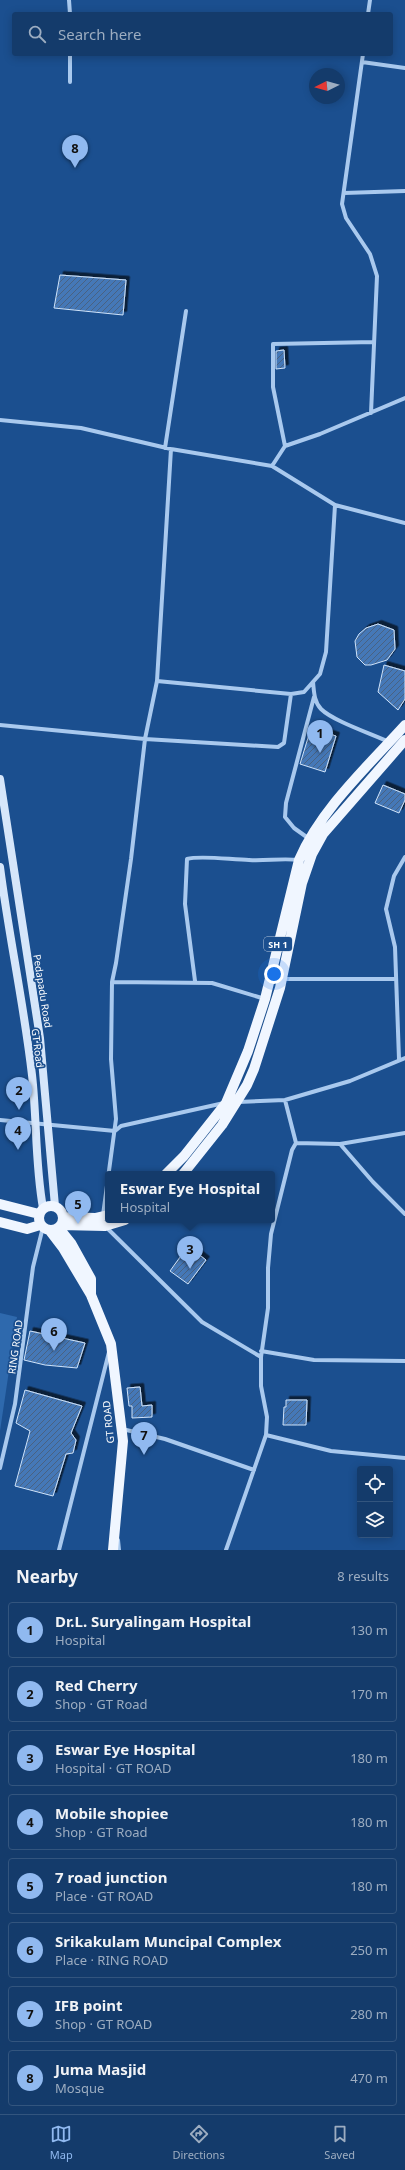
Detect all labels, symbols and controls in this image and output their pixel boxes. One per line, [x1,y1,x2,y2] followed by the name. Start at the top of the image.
[12,12,393,56] search box
[26,23,48,45] icon: search
[58,24,141,44] text: Search here
[309,68,345,104] north arrow
[62,135,88,168] pin: 8
[307,720,333,753] pin: 1
[264,937,292,951] road number: SH 1
[30,953,56,1029] street label: Pedapadu Road
[264,964,284,984] your location
[29,1028,47,1068] street label: GT Road
[6,1077,32,1110] pin: 2
[5,1117,31,1150] pin: 4
[105,1171,275,1223] popup
[120,1178,260,1198] text: Eswar Eye Hospital
[65,1191,91,1224] pin: 5
[120,1198,170,1216] text: Hospital
[177,1236,203,1269] pin: 3
[41,1318,67,1351] pin: 6
[4,1319,26,1375] street label: RING ROAD
[99,1400,117,1444] street label: GT ROAD
[131,1422,157,1455] pin: 7
[357,1466,393,1538] map controls
[357,1466,393,1502] button: locate
[357,1502,393,1538] button: layers
[16,1565,78,1588] text: Nearby
[337,1567,389,1585] text: 8 results
[55,1611,251,1631] text: Dr.L. Suryalingam Hospital
[26,1621,34,1639] text: 1
[350,1621,388,1639] text: 130 m
[55,1631,105,1649] text: Hospital
[55,1675,138,1695] text: Red Cherry
[26,1685,34,1703] text: 2
[350,1685,388,1703] text: 170 m
[55,1695,148,1713] text: Shop · GT Road
[55,1739,196,1759] text: Eswar Eye Hospital
[26,1749,34,1767] text: 3
[350,1749,388,1767] text: 180 m
[55,1759,172,1777] text: Hospital · GT ROAD
[55,1803,168,1823] text: Mobile shopiee
[26,1813,34,1831] text: 4
[350,1813,388,1831] text: 180 m
[55,1823,148,1841] text: Shop · GT Road
[55,1867,167,1887] text: 7 road junction
[26,1877,34,1895] text: 5
[350,1877,388,1895] text: 180 m
[55,1887,153,1905] text: Place · GT ROAD
[55,1931,281,1951] text: Srikakulam Muncipal Complex
[26,1941,34,1959] text: 6
[350,1941,388,1959] text: 250 m
[55,1951,168,1969] text: Place · RING ROAD
[55,1995,123,2015] text: IFB point
[26,2005,34,2023] text: 7
[350,2005,388,2023] text: 280 m
[55,2015,152,2033] text: Shop · GT ROAD
[55,2059,146,2079] text: Juma Masjid
[26,2069,34,2087] text: 8
[350,2069,388,2087] text: 470 m
[55,2079,104,2097] text: Mosque
[50,2123,73,2162] tab: Map
[172,2123,225,2162] tab: Directions
[324,2123,355,2162] tab: Saved

